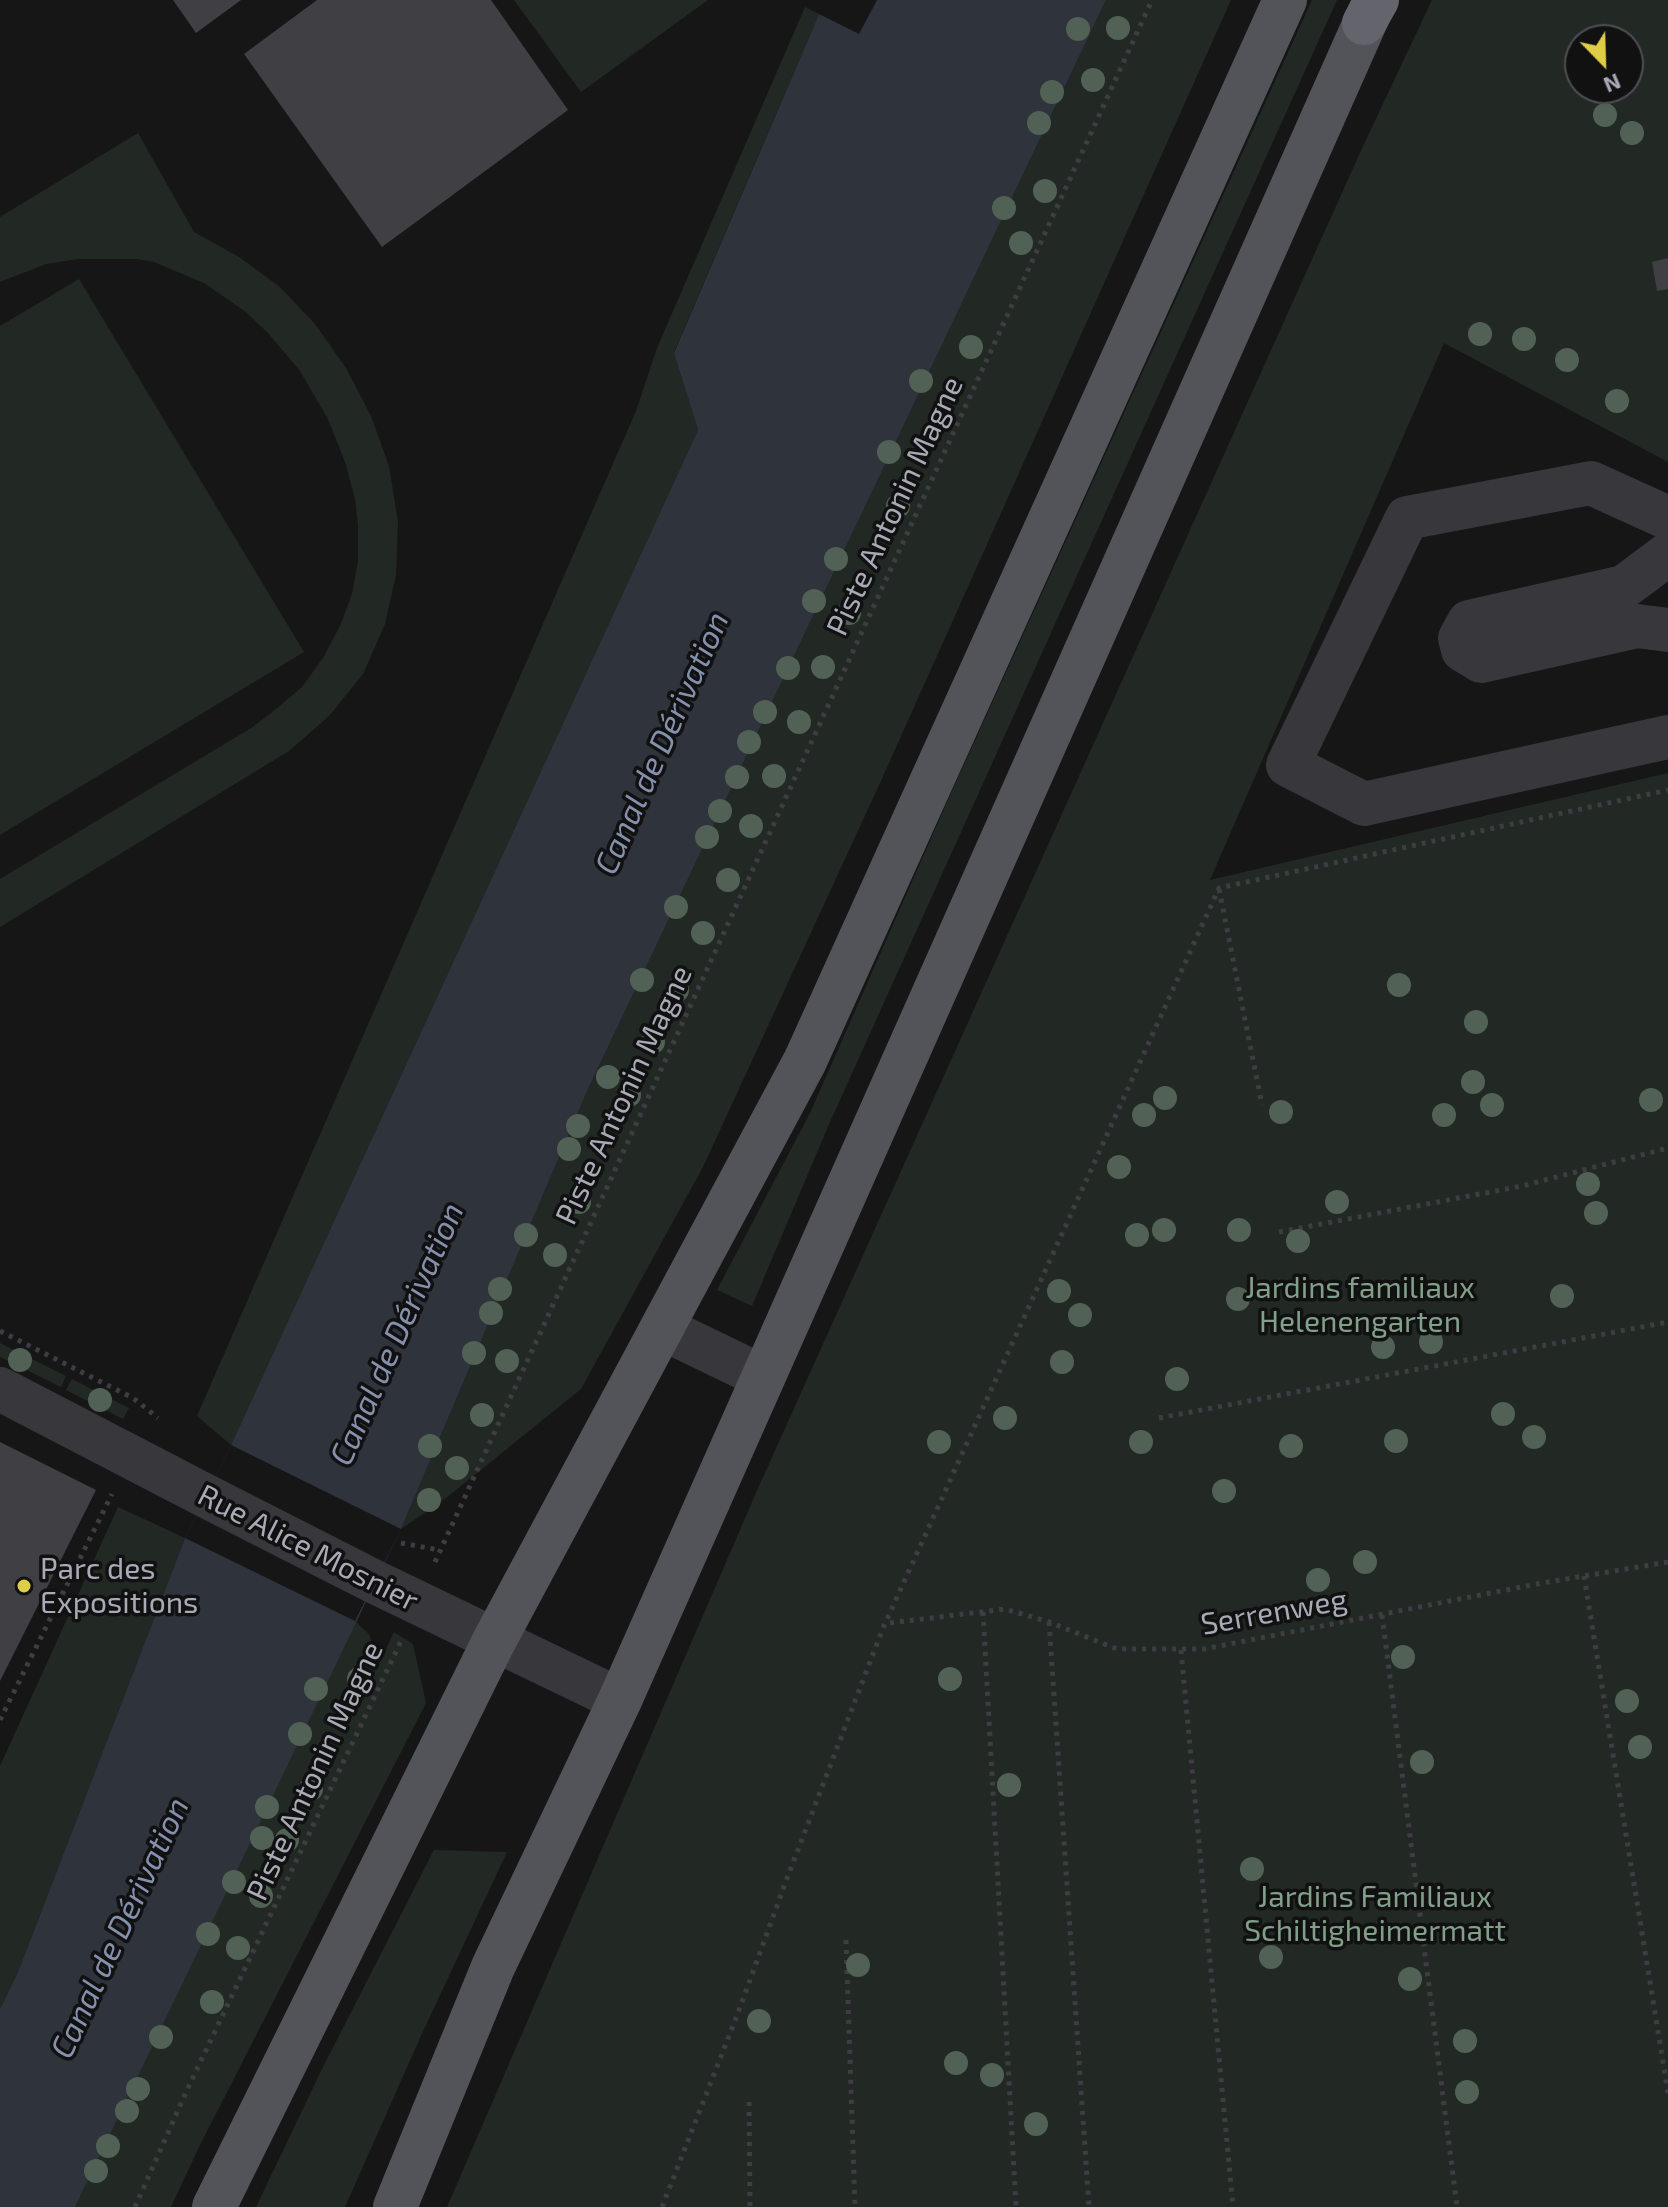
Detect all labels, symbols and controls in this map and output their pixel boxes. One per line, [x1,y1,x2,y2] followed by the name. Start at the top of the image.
[1564,24,1644,104] north arrow
[1600,69,1625,99] text: N
[819,371,971,641] street label: Piste Antonin Magne
[587,606,737,880] water label: Canal de Dérivation
[548,960,700,1230] street label: Piste Antonin Magne
[322,1197,472,1471] water label: Canal de Dérivation
[1245,1270,1475,1340] park label: Jardins familiaux Helenengarten
[192,1477,424,1619] street label: Rue Alice Mosnier
[40,1551,198,1622] place label: Parc des Expositions
[15,1577,33,1595] marker: Parc des Expositions
[1198,1581,1350,1643] street label: Serrenweg
[239,1636,391,1906] street label: Piste Antonin Magne
[43,1792,197,2064] water label: Canal de Dérivation
[1244,1879,1506,1950] park label: Jardins Familiaux Schiltigheimermatt

